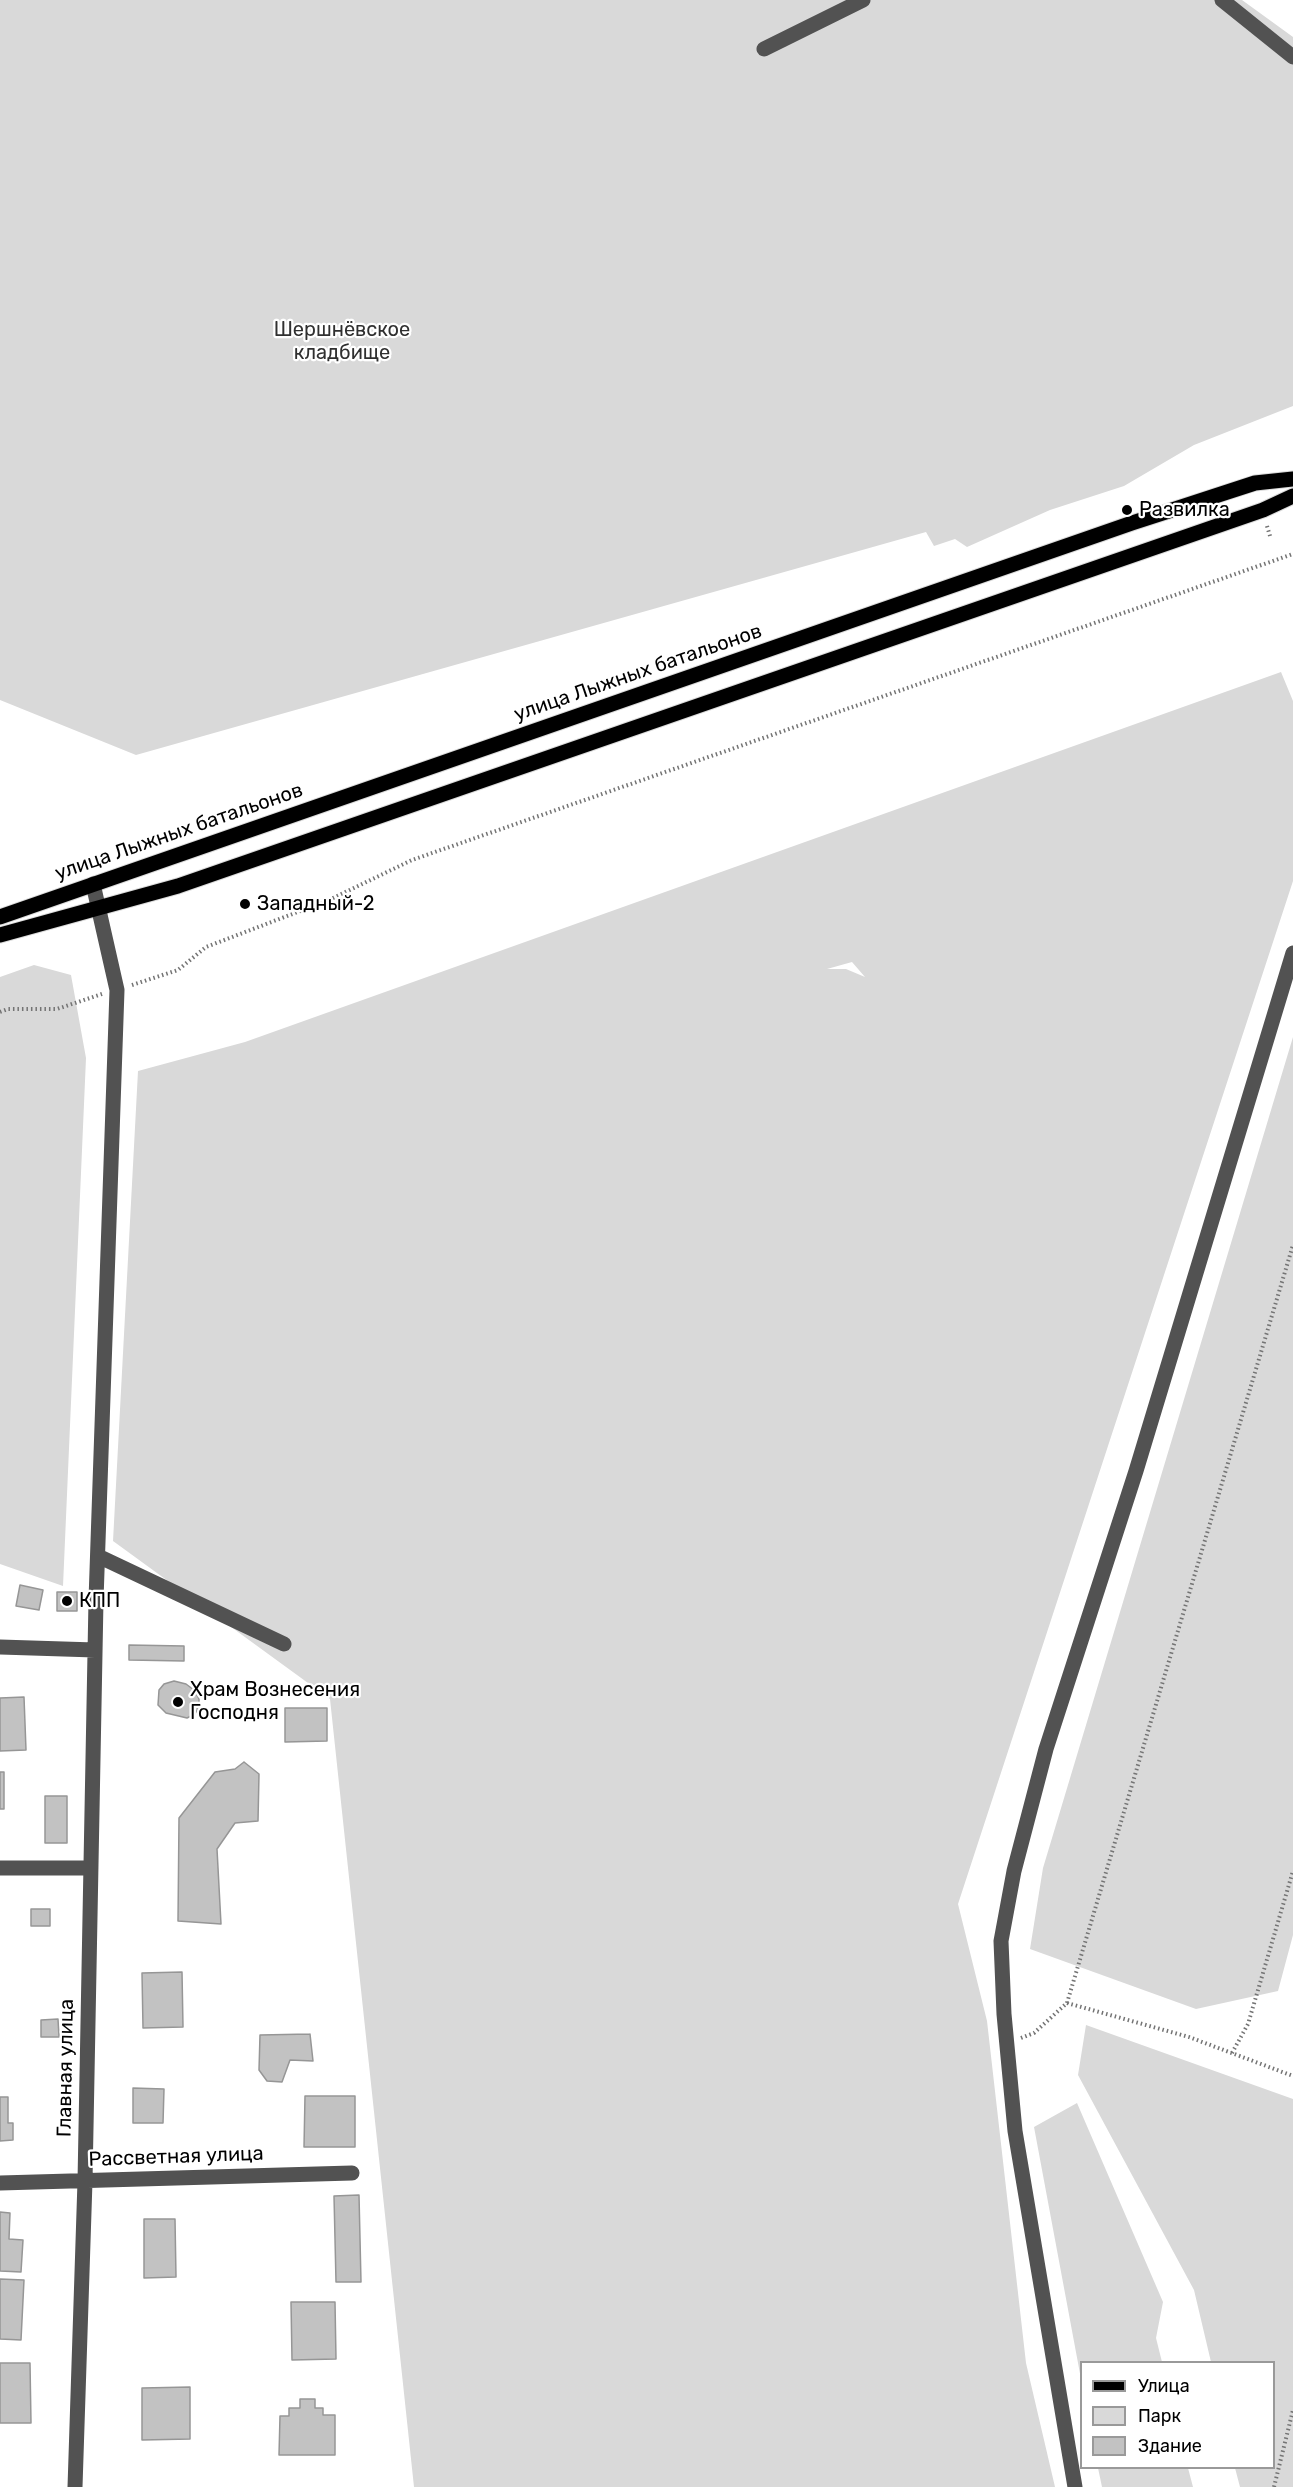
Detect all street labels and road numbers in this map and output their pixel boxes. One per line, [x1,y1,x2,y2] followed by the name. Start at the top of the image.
[511,619,765,727] street label: улица Лыжных батальонов
[52,778,306,886] street label: улица Лыжных батальонов
[53,1999,79,2137] street label: Главная улица
[88,2142,264,2172] street label: Рассветная улица

